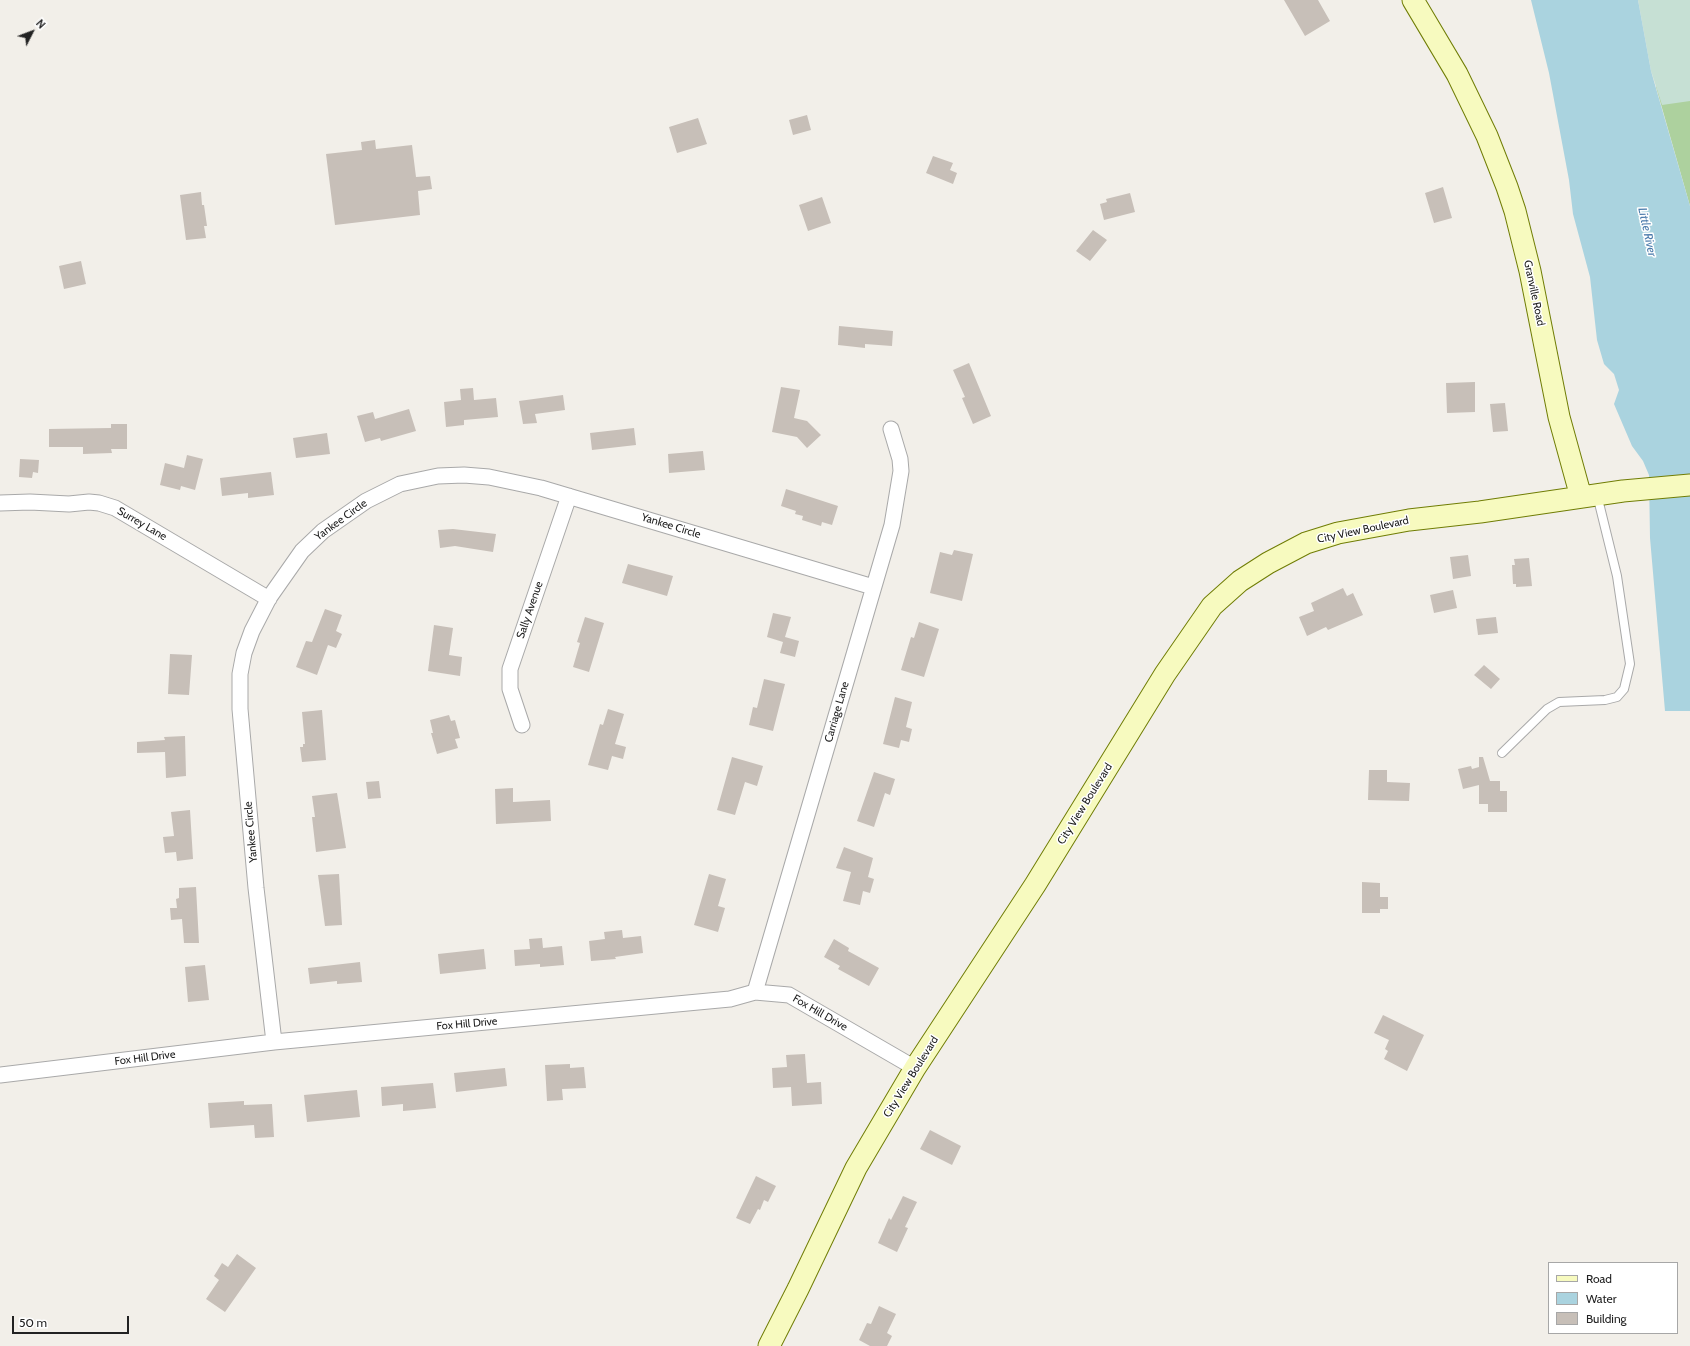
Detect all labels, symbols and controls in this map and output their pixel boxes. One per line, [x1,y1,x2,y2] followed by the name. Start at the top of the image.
[12,12,52,52] north arrow
[33,16,49,32] text: N
[1635,206,1659,258] water label: Little River
[1521,259,1547,327] street label: Granville Road
[312,497,370,543] street label: Yankee Circle
[115,505,169,543] street label: Surrey Lane
[640,511,702,541] street label: Yankee Circle
[1316,514,1410,546] street label: City View Boulevard
[514,580,546,640] street label: Sally Avenue
[822,680,852,744] street label: Carriage Lane
[1055,761,1115,847] street label: City View Boulevard
[242,801,260,863] street label: Yankee Circle
[790,992,850,1034] street label: Fox Hill Drive
[436,1015,498,1033] street label: Fox Hill Drive
[881,1034,941,1120] street label: City View Boulevard
[114,1048,176,1068] street label: Fox Hill Drive
[1548,1262,1678,1334] legend
[1586,1271,1612,1286] text: Road
[1586,1291,1616,1306] text: Water
[14,1308,131,1334] scale bar
[1586,1311,1627,1326] text: Building
[19,1315,47,1330] text: 50 m

